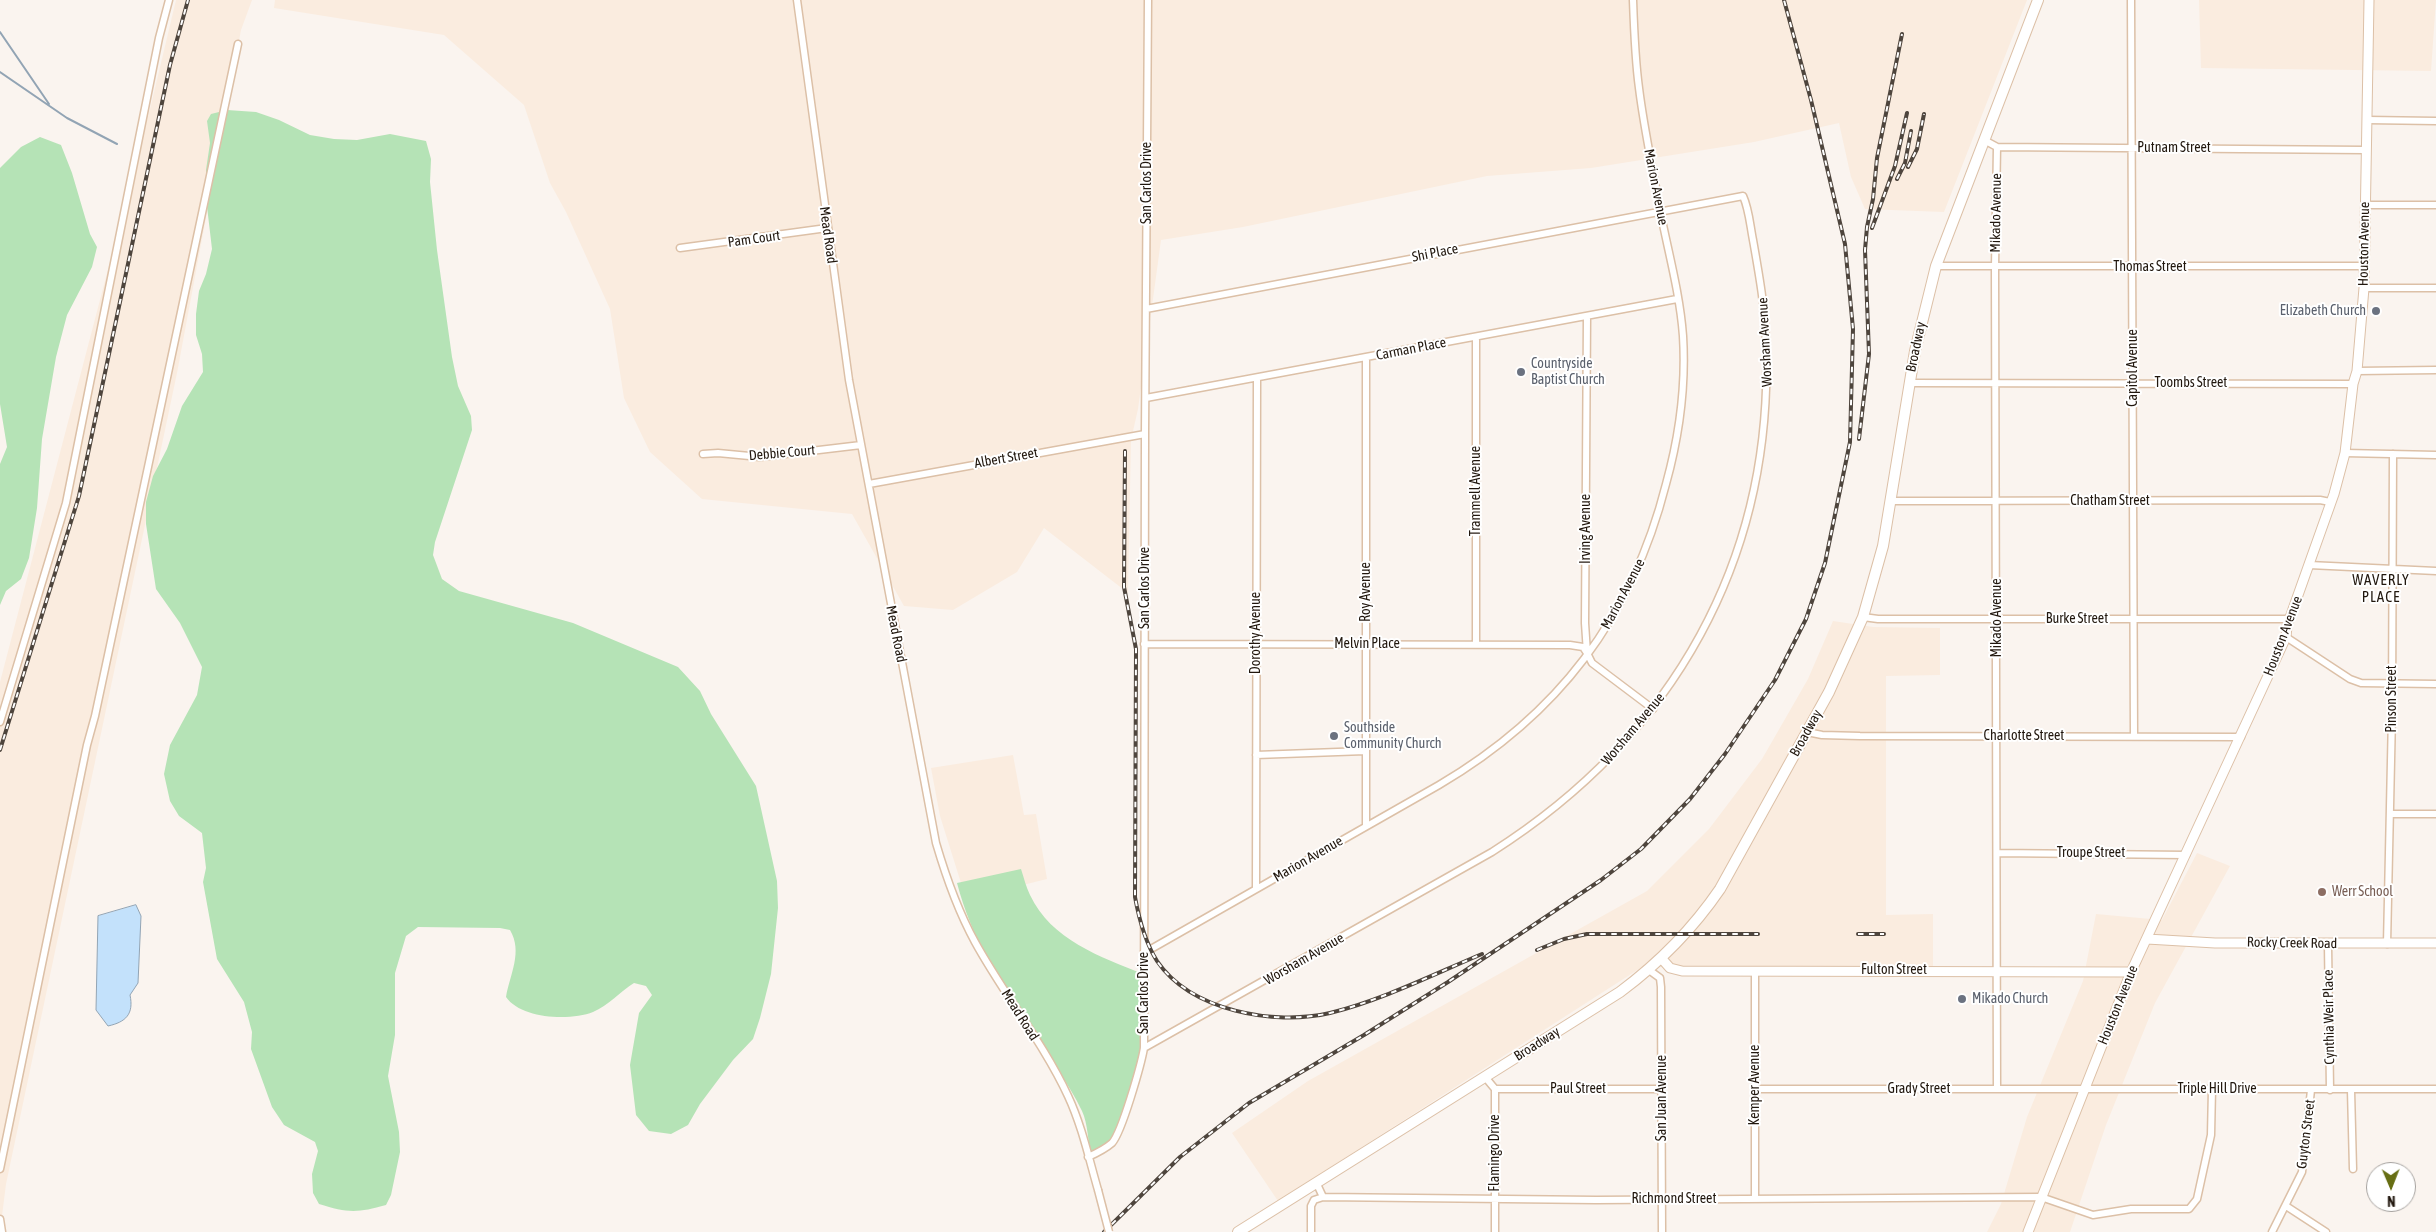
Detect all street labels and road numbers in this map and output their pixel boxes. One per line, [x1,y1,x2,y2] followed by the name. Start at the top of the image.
[2137,140,2211,156] street label: Putnam Street
[1139,142,1155,224] street label: San Carlos Drive
[1640,147,1672,227] street label: Marion Avenue
[1987,173,2005,253] street label: Mikado Avenue
[2355,202,2373,286] street label: Houston Avenue
[816,205,840,265] street label: Mead Road
[727,227,781,251] street label: Pam Court
[1411,240,1459,266] street label: Shi Place
[2113,259,2187,275] street label: Thomas Street
[1754,297,1776,387] street label: Worsham Avenue
[1902,320,1930,374] street label: Broadway
[2125,329,2141,407] street label: Capitol Avenue
[1375,334,1447,364] street label: Carman Place
[2155,375,2227,391] street label: Toombs Street
[748,442,816,464] street label: Debbie Court
[973,444,1039,472] street label: Albert Street
[1468,446,1484,536] street label: Trammell Avenue
[2070,493,2150,509] street label: Chatham Street
[1578,494,1594,564] street label: Irving Avenue
[1137,547,1153,629] street label: San Carlos Drive
[1597,556,1649,632] street label: Marion Avenue
[1358,562,1374,622] street label: Roy Avenue
[1989,578,2005,658] street label: Mikado Avenue
[1248,592,1264,674] street label: Dorothy Avenue
[2260,594,2306,678] street label: Houston Avenue
[882,604,910,664] street label: Mead Road
[2046,611,2108,627] street label: Burke Street
[1334,636,1400,652] street label: Melvin Place
[2384,665,2400,733] street label: Pinson Street
[1598,689,1668,769] street label: Worsham Avenue
[1786,707,1826,759] street label: Broadway
[1984,728,2064,744] street label: Charlotte Street
[1270,832,1346,886] street label: Marion Avenue
[2057,845,2125,861] street label: Troupe Street
[1261,929,1347,989] street label: Worsham Avenue
[2247,934,2337,952] street label: Rocky Creek Road
[1136,952,1152,1034] street label: San Carlos Drive
[1861,962,1927,978] street label: Fulton Street
[2094,963,2142,1047] street label: Houston Avenue
[2320,969,2338,1065] street label: Cynthia Weir Place
[998,986,1042,1044] street label: Mead Road
[1511,1023,1563,1065] street label: Broadway
[1747,1045,1763,1125] street label: Kemper Avenue
[1654,1055,1670,1141] street label: San Juan Avenue
[1550,1081,1606,1097] street label: Paul Street
[1888,1081,1950,1097] street label: Grady Street
[2177,1081,2257,1097] street label: Triple Hill Drive
[2293,1098,2319,1170] street label: Guyton Street
[1487,1114,1503,1192] street label: Flamingo Drive
[1632,1191,1716,1207] street label: Richmond Street

